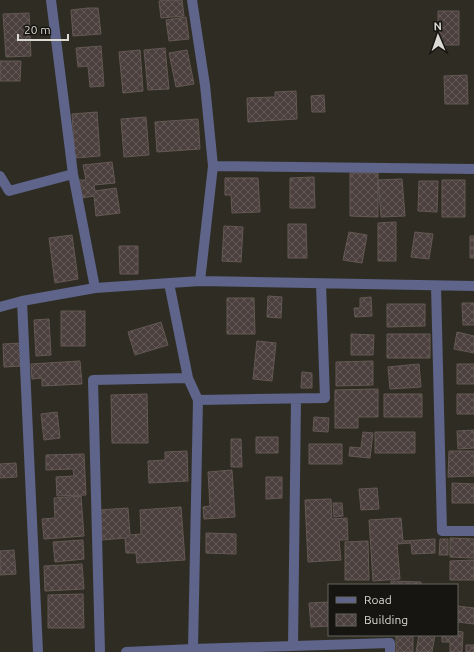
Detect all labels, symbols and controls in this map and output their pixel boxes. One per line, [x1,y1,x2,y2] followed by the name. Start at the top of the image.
[18,16,68,42] scale bar
[418,16,458,56] north arrow
[433,20,442,32] text: N
[24,23,51,36] text: 20 m
[328,584,458,636] legend
[364,593,392,606] text: Road
[364,613,408,626] text: Building

